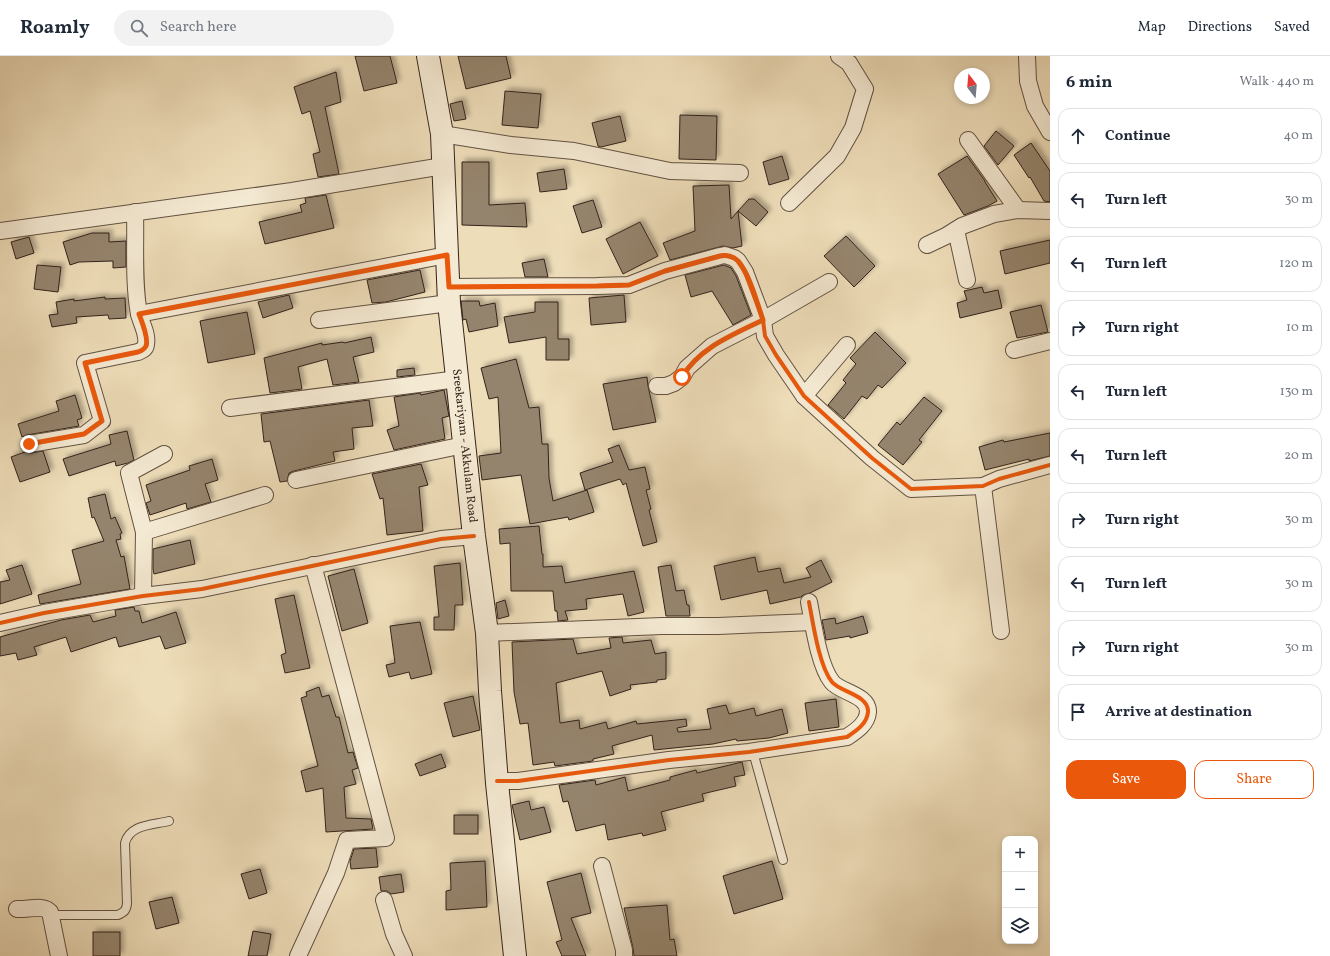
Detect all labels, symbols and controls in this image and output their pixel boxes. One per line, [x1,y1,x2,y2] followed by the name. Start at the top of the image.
[114,10,394,46] search box
[20,15,90,41] text: Roamly
[128,17,150,39] icon: search
[160,17,237,38] text: Search here
[1138,18,1166,37] text: Map
[1188,18,1252,37] text: Directions
[1274,18,1310,37] text: Saved
[954,68,990,104] north arrow
[1066,71,1112,94] text: 6 min
[1239,73,1314,91] text: Walk · 440 m
[1067,125,1089,147] icon: ahead
[1105,126,1170,147] text: Continue
[1284,127,1313,145] text: 40 m
[1067,189,1089,211] icon: left
[1105,190,1167,211] text: Turn left
[1285,191,1313,209] text: 30 m
[1067,253,1089,275] icon: left
[1105,254,1167,275] text: Turn left
[1279,255,1313,273] text: 120 m
[1067,317,1089,339] icon: right
[1105,318,1179,339] text: Turn right
[1286,319,1313,337] text: 10 m
[448,368,481,524] street label: Sreekariyam - Akkulam Road
[673,368,691,386] route start
[1067,381,1089,403] icon: left
[1105,382,1167,403] text: Turn left
[1280,383,1313,401] text: 130 m
[20,435,38,453] route end
[1067,445,1089,467] icon: left
[1105,446,1167,467] text: Turn left
[1284,447,1313,465] text: 20 m
[1067,509,1089,531] icon: right
[1105,510,1179,531] text: Turn right
[1285,511,1313,529] text: 30 m
[1067,573,1089,595] icon: left
[1105,574,1167,595] text: Turn left
[1285,575,1313,593] text: 30 m
[1067,637,1089,659] icon: right
[1105,638,1179,659] text: Turn right
[1285,639,1313,657] text: 30 m
[1067,701,1089,723] icon: arrive
[1105,702,1252,723] text: Arrive at destination
[1066,760,1186,799] button: Save
[1194,760,1314,799] button: Share
[1002,836,1038,944] map controls
[1002,836,1038,872] button: +
[1002,872,1038,908] button: −
[1002,908,1038,944] button: layers

